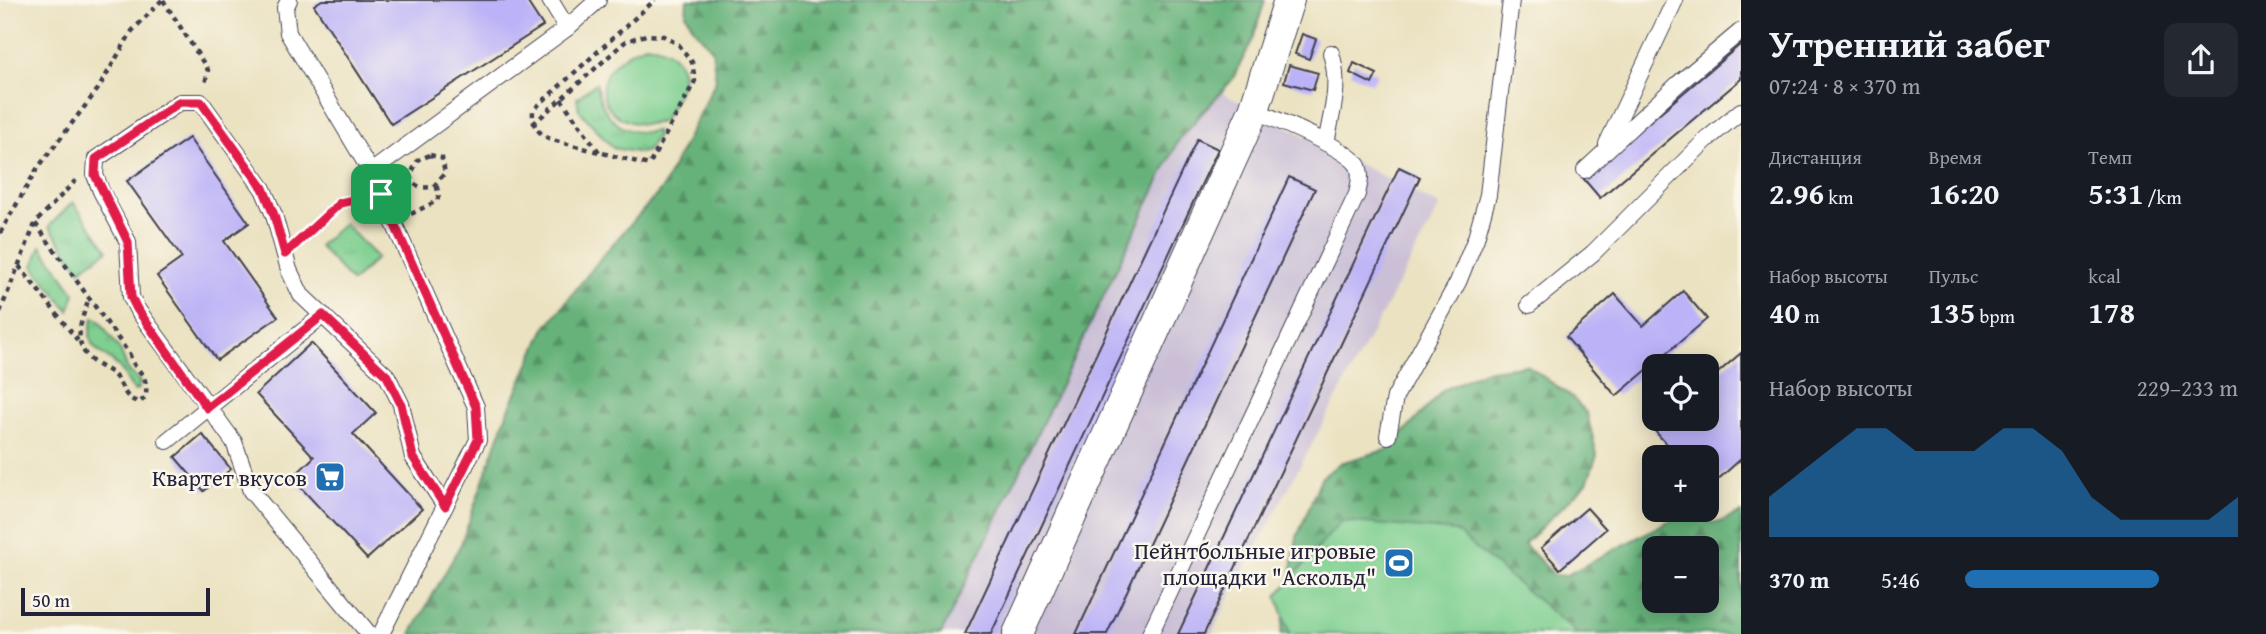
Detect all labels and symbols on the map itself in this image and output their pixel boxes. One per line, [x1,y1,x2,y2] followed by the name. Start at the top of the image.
[351,164,411,224] pin
[313,460,347,494] supermarket icon: Квартет вкусов
[152,461,307,494] place label: Квартет вкусов
[1134,534,1376,593] place label: Пейнтбольные игровые площадки "Аскольд"
[1382,546,1416,580] sports icon: Пейнтбольные игровые площадки "Аскольд"
[21,585,210,617] scale bar

